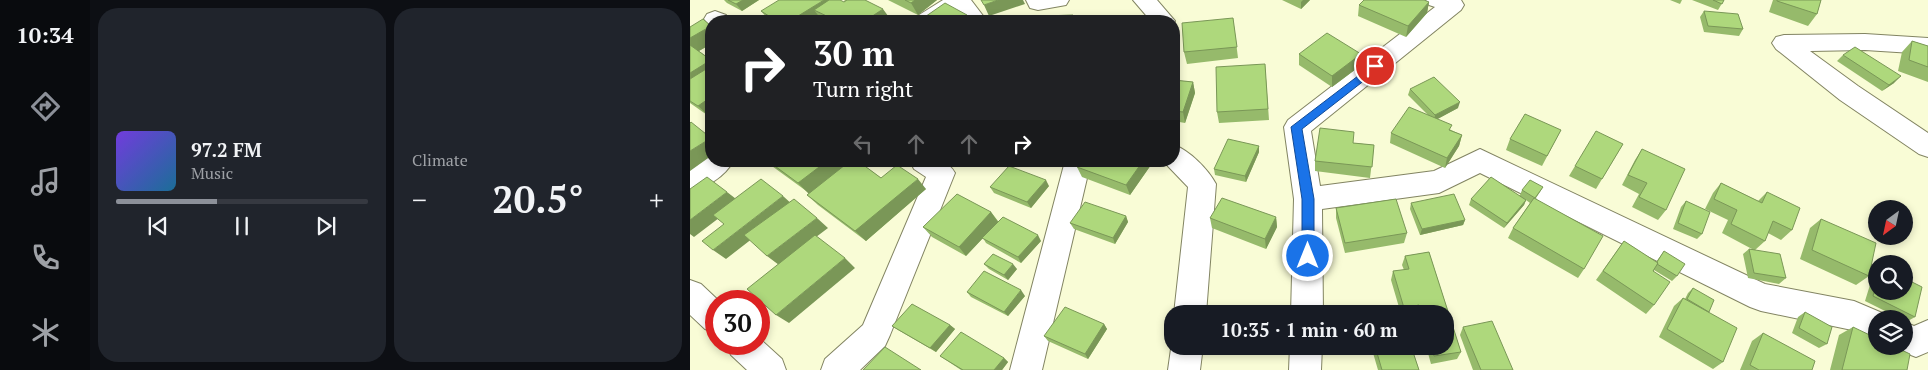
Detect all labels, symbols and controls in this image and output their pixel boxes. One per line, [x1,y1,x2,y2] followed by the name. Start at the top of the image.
[16,20,74,49] text: 10:34
[813,30,894,76] text: 30 m
[730,35,795,100] icon: right
[1354,45,1396,87] pin
[1361,52,1389,80] icon: arrive
[813,74,913,103] text: Turn right
[28,89,63,124] icon: directions
[849,130,877,158] icon: left
[902,130,930,158] icon: ahead
[955,130,983,158] icon: ahead
[1008,130,1036,158] icon: right
[191,137,262,162] text: 97.2 FM
[412,149,468,171] text: Climate
[191,162,233,184] text: Music
[28,164,63,199] icon: music
[492,174,584,224] text: 20.5°
[412,181,427,218] text: −
[649,181,664,218] text: +
[1868,200,1912,245] north arrow
[1868,200,1913,355] map controls
[144,212,172,240] icon: previous
[228,212,256,240] icon: pause
[312,212,340,240] icon: next
[1281,229,1333,281] position arrow
[28,240,63,275] icon: phone
[1868,255,1913,300] button: search
[705,290,770,355] speed limit sign: 30
[1868,310,1913,355] button: layers
[28,315,63,350] icon: climate
[1220,317,1398,342] text: 10:35 · 1 min · 60 m

